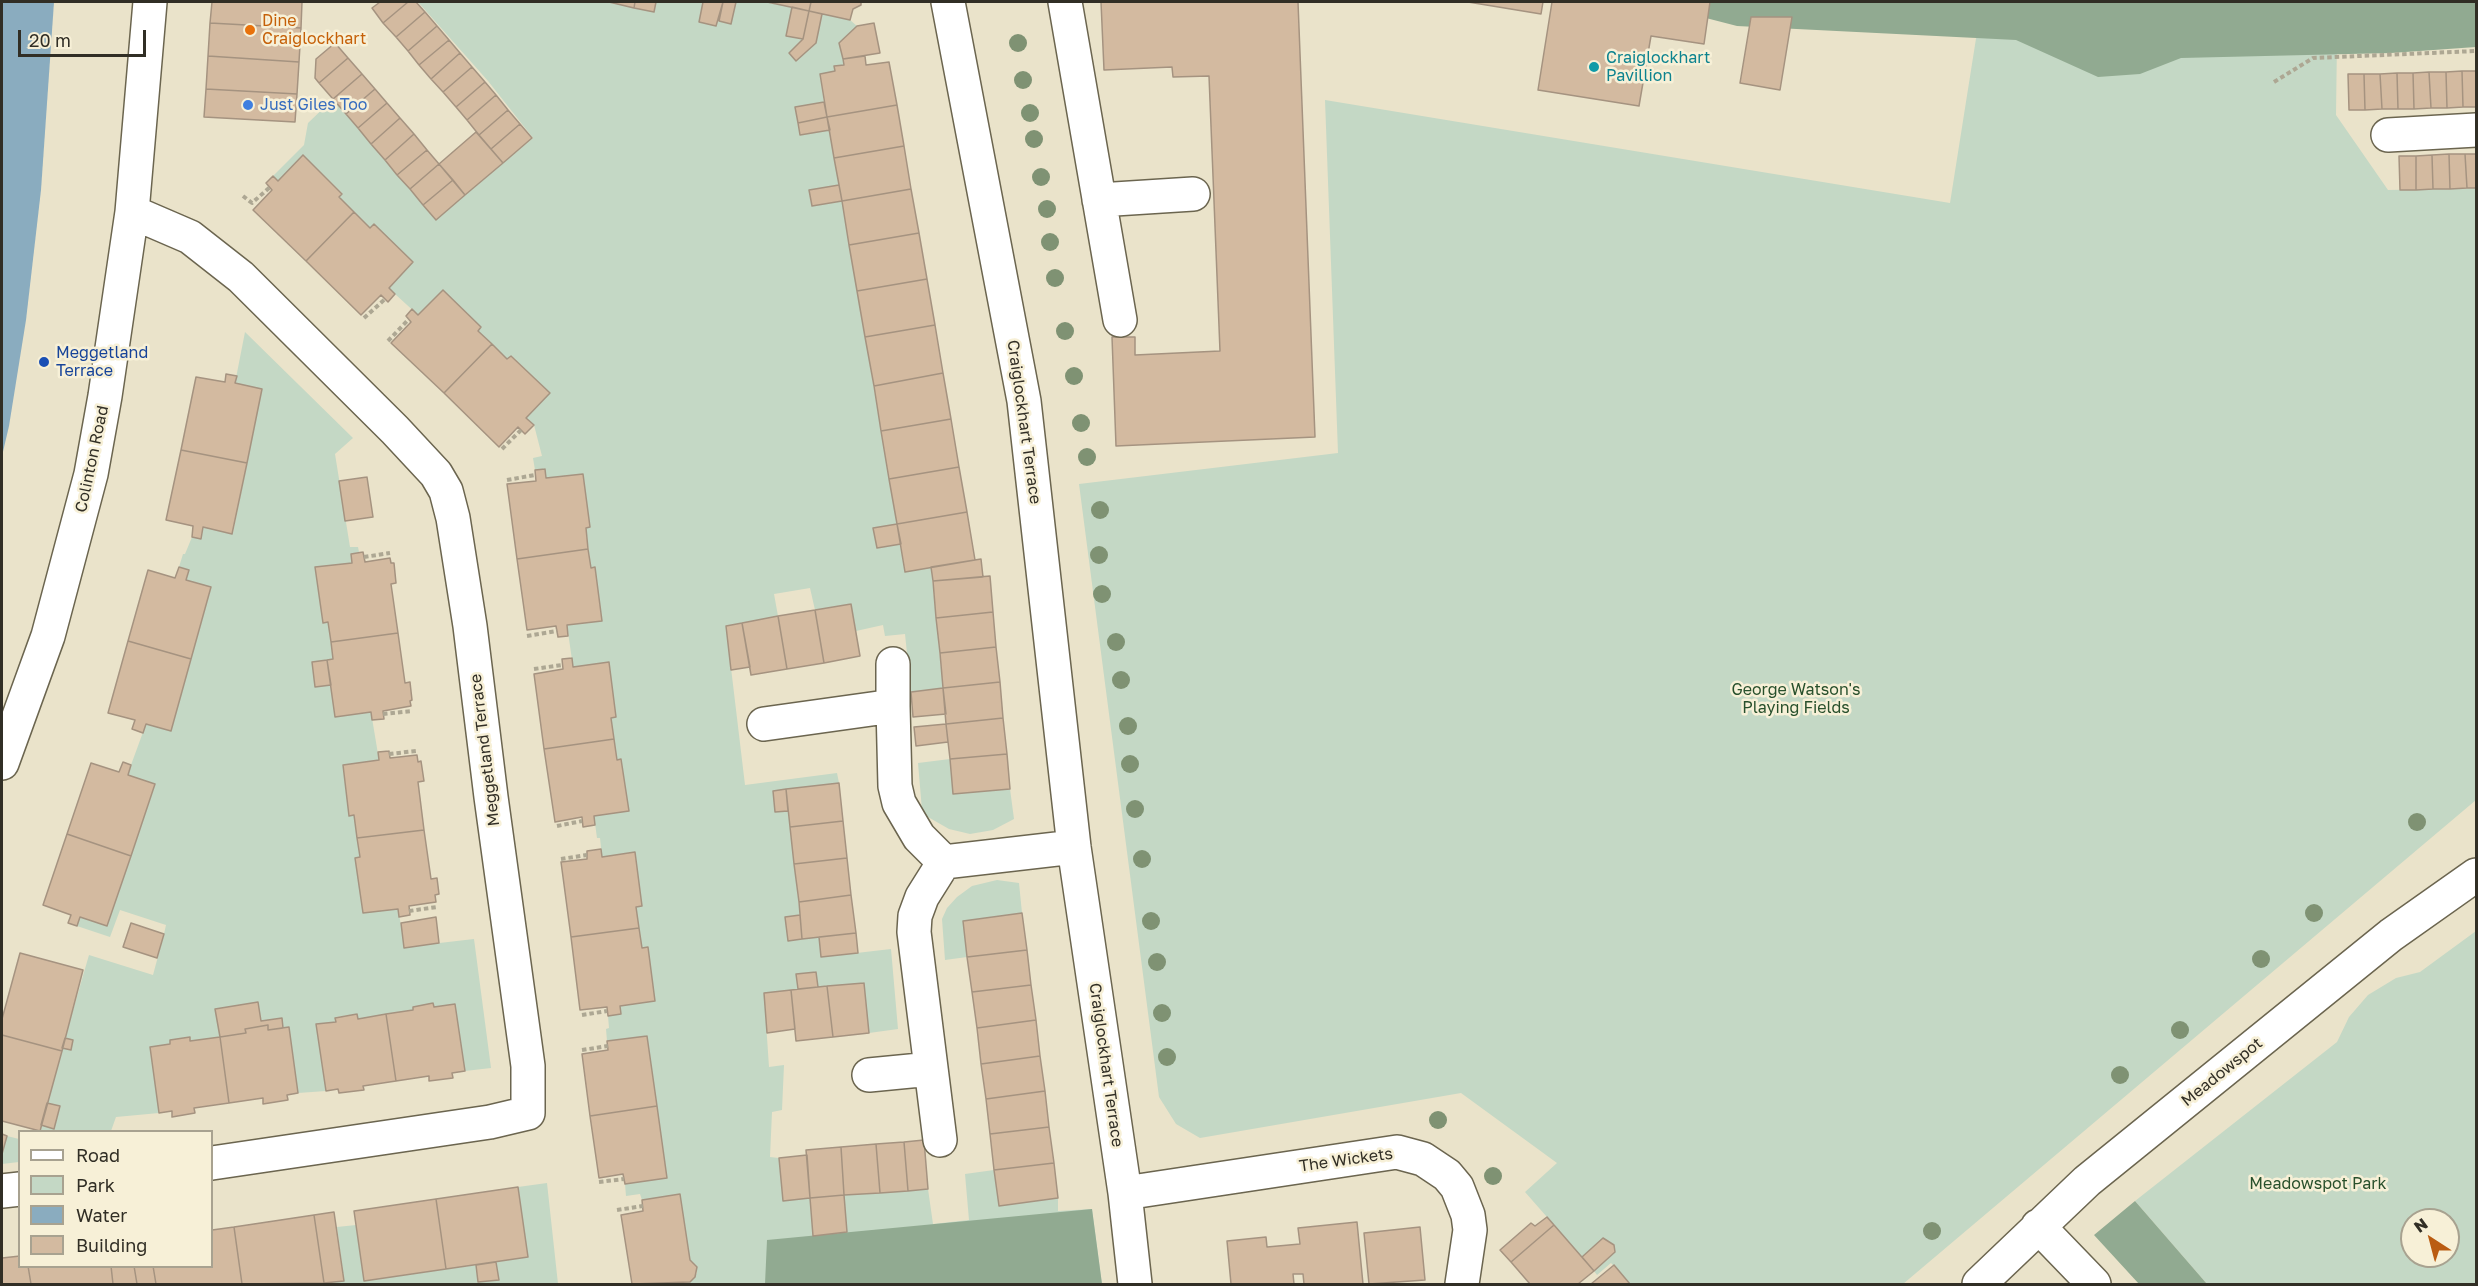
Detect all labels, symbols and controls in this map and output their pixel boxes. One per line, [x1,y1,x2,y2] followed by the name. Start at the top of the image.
[262,11,366,49] place label: Dine Craiglockhart
[21,18,148,56] scale bar
[243,23,257,37] marker: Dine Craiglockhart
[29,29,71,51] text: 20 m
[1606,48,1710,86] place label: Craiglockhart Pavillion
[1587,60,1601,74] marker: Craiglockhart Pavillion
[260,95,367,115] place label: Just Giles Too
[241,98,255,112] marker: Just Giles Too
[1003,339,1045,505] street label: Craiglockhart Terrace
[56,343,148,381] place label: Meggetland Terrace
[37,355,51,369] marker: Meggetland Terrace
[71,404,113,514] street label: Colinton Road
[466,673,504,827] street label: Meggetland Terrace
[1731,680,1861,718] park label: George Watson's Playing Fields
[1085,982,1127,1148] street label: Craiglockhart Terrace
[2178,1034,2266,1110] street label: Meadowspot
[18,1130,213,1268] legend
[76,1144,120,1166] text: Road
[1298,1144,1394,1176] street label: The Wickets
[76,1174,115,1196] text: Park
[2249,1174,2387,1194] park label: Meadowspot Park
[76,1204,127,1226] text: Water
[2400,1208,2460,1268] north arrow
[2410,1213,2431,1237] text: N
[76,1234,147,1256] text: Building

